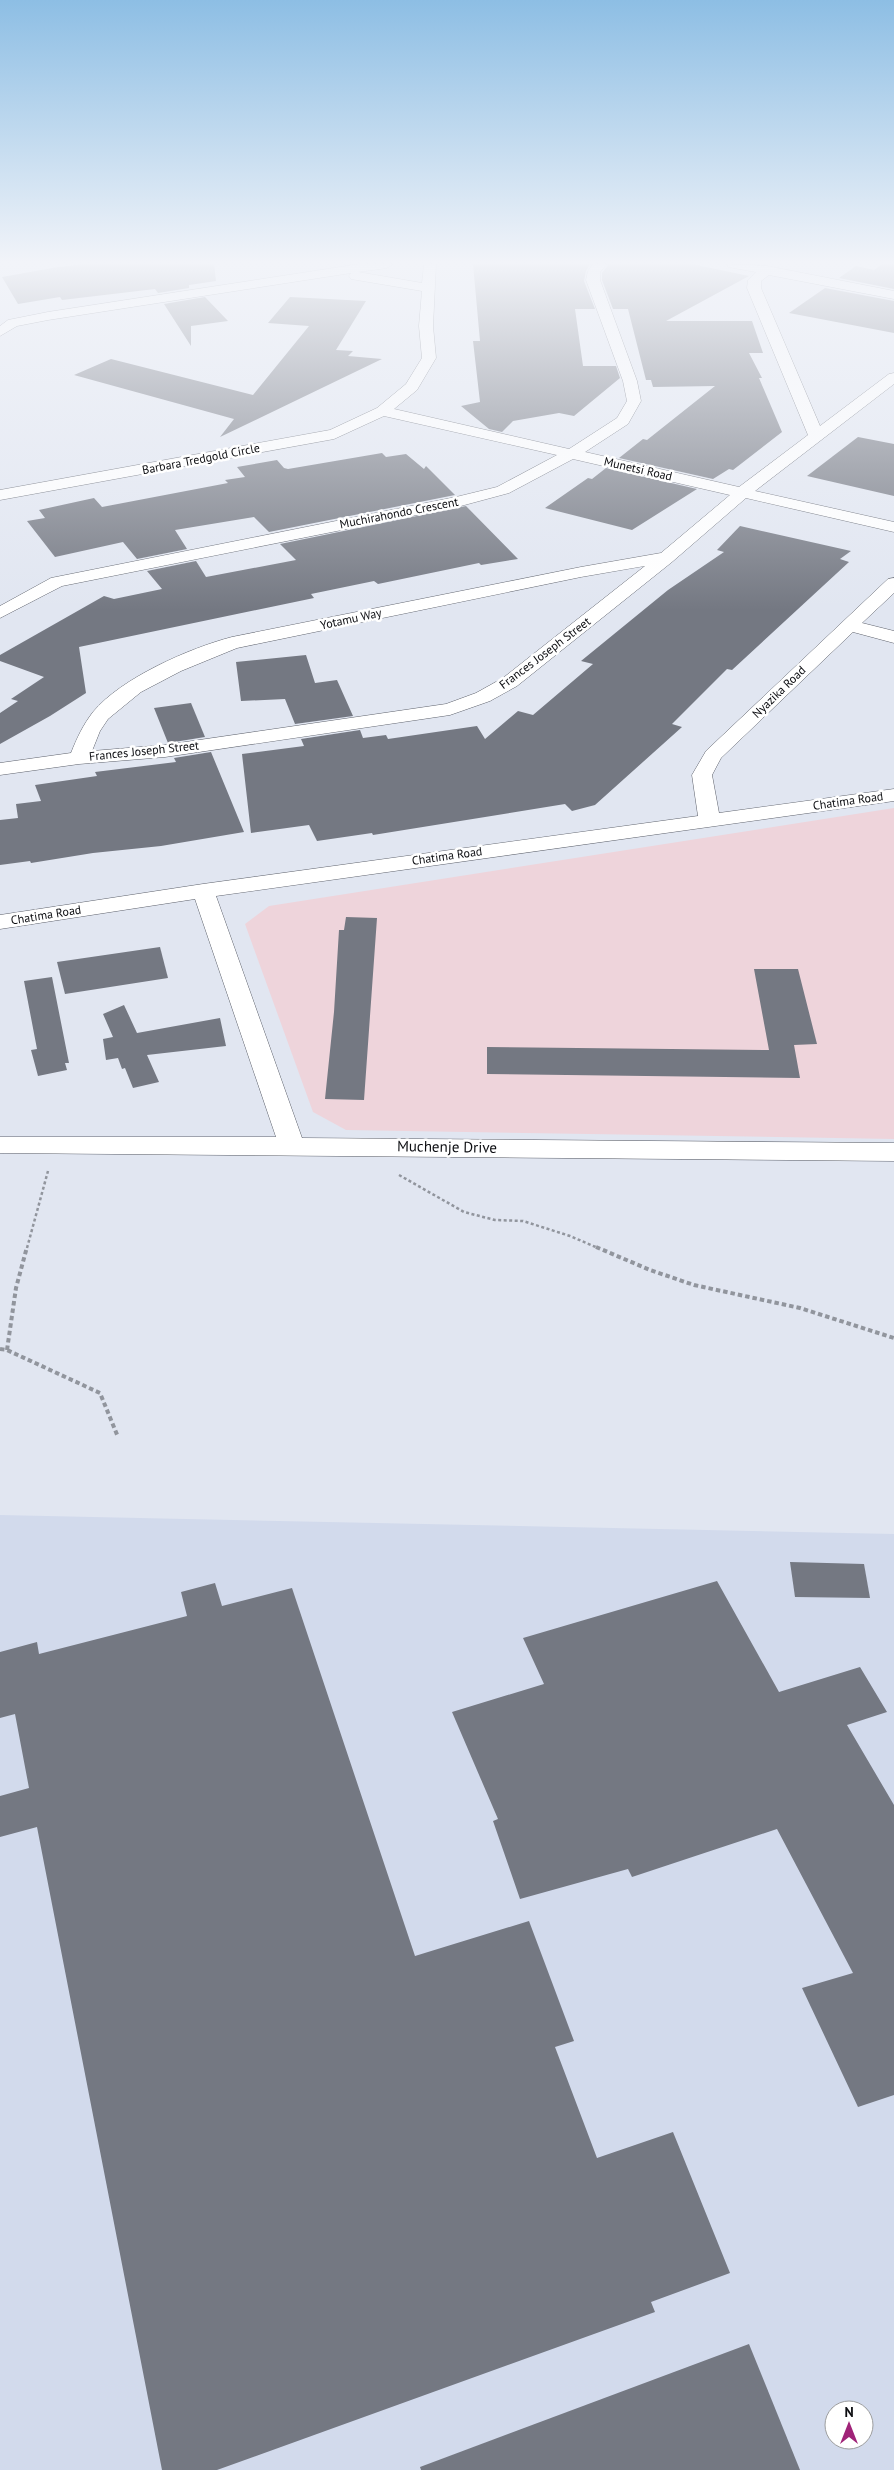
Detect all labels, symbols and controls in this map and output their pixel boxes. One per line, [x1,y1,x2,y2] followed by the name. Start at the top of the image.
[141,440,261,477] street label: Barbara Tredgold Circle
[603,453,674,484] street label: Munetsi Road
[338,494,460,531] street label: Muchirahondo Crescent
[319,605,383,632] street label: Yotamu Way
[496,613,593,692] street label: Frances Joseph Street
[749,662,809,721] street label: Nyazika Road
[88,737,200,764] street label: Frances Joseph Street
[812,788,884,813] street label: Chatima Road
[411,843,483,868] street label: Chatima Road
[10,902,82,927] street label: Chatima Road
[397,1136,497,1157] street label: Muchenje Drive
[824,2400,874,2450] north arrow
[844,2403,854,2421] text: N

